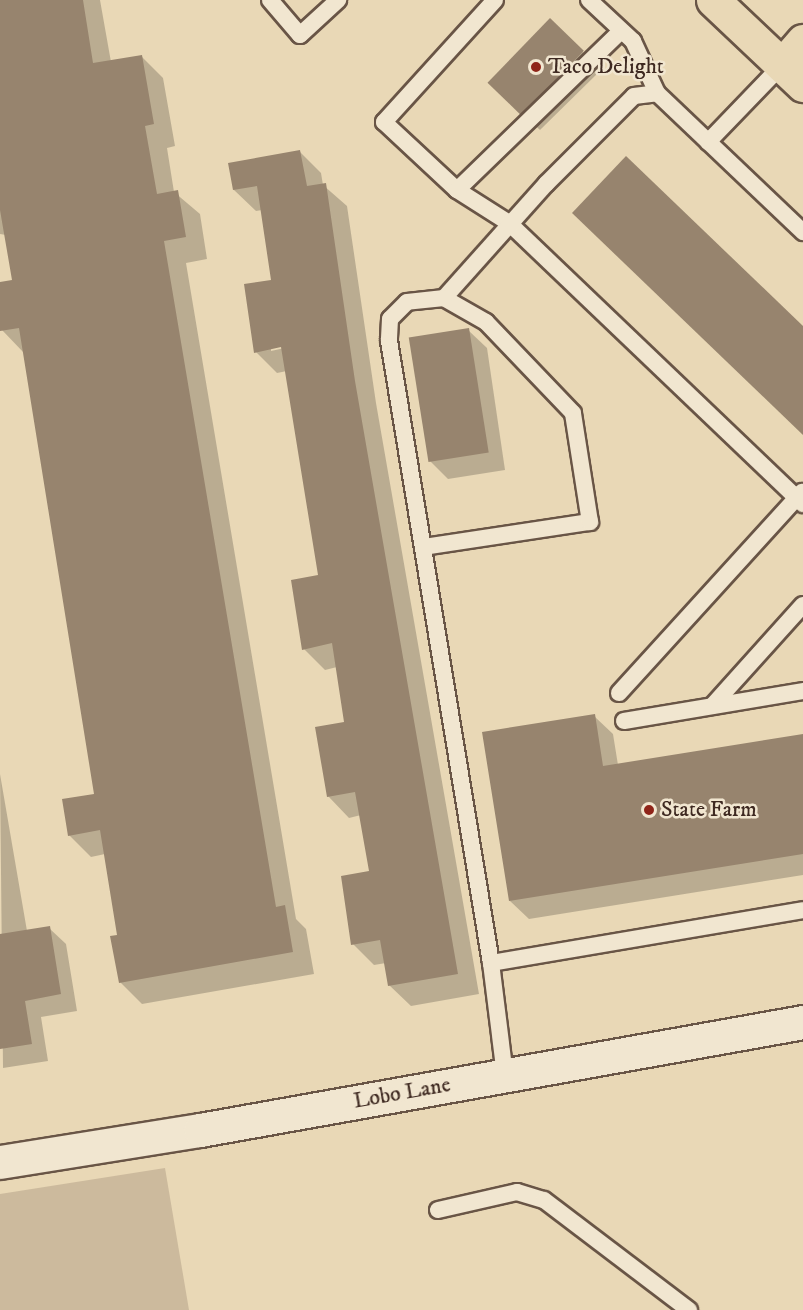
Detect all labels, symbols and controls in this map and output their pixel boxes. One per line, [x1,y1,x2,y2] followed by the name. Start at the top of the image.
[548,54,664,80] place label: Taco Delight
[529,60,543,74] marker: Taco Delight
[661,797,757,823] place label: State Farm
[642,803,656,817] marker: State Farm
[351,1071,453,1115] street label: Lobo Lane

